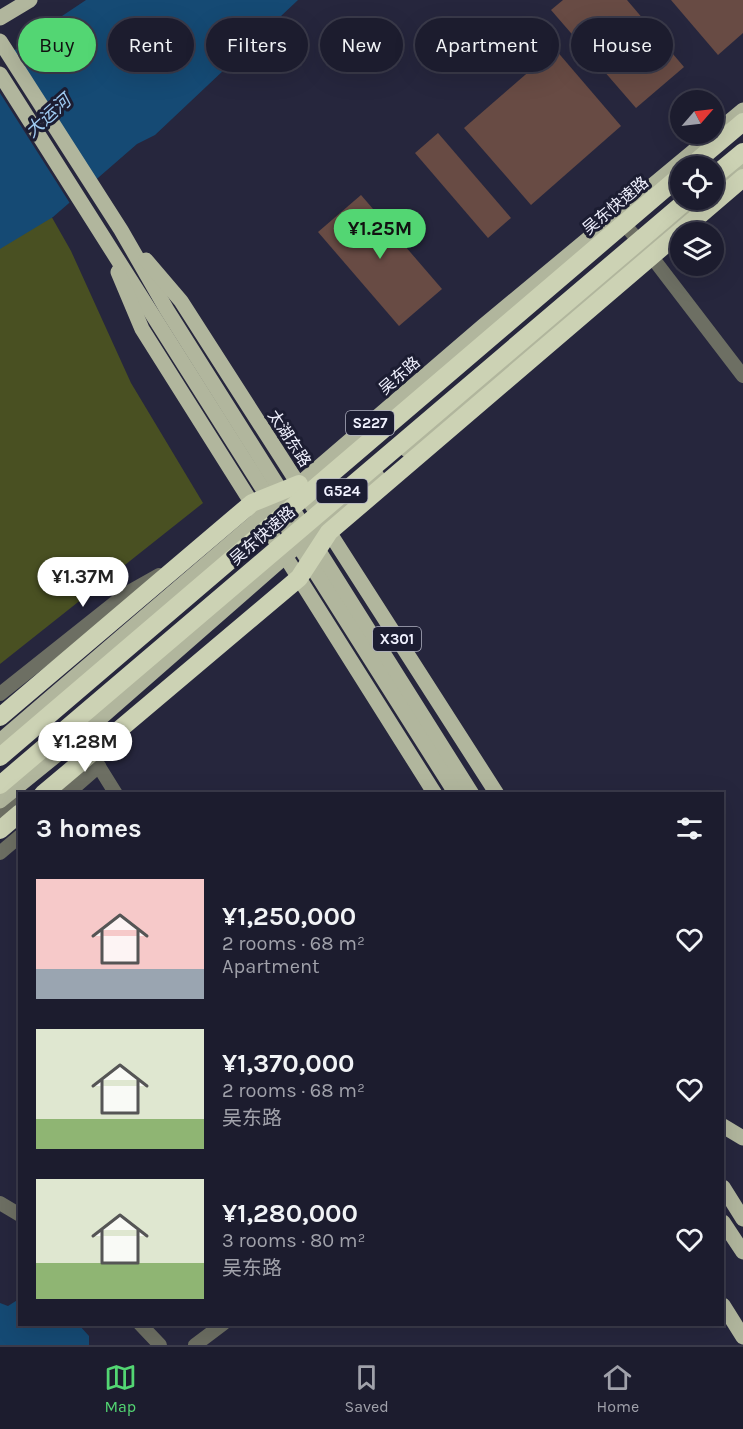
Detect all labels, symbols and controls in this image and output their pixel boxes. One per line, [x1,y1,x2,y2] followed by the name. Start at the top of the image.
[18,18,96,72] chip: Buy
[108,18,194,72] chip: Rent
[206,18,308,72] chip: Filters
[320,18,403,72] chip: New
[415,18,559,72] chip: Apartment
[571,18,673,72] chip: House
[21,88,78,142] water label: 大运河
[670,90,724,144] north arrow
[670,90,724,276] map controls
[670,156,724,210] button: locate
[579,172,652,238] street label: 吴东快速路
[331,209,429,260] pin: ¥1.25M
[348,217,412,240] text: ¥1.25M
[670,222,724,276] button: layers
[375,352,424,398] street label: 吴东路
[264,406,315,470] street label: 太湖东路
[346,411,394,435] road number: S227
[316,479,368,503] road number: G524
[226,502,299,569] street label: 吴东快速路
[34,557,132,608] pin: ¥1.37M
[51,565,115,588] text: ¥1.37M
[373,627,421,651] road number: X301
[36,722,134,773] pin: ¥1.28M
[52,730,118,753] text: ¥1.28M
[673,812,706,845] icon: filters
[36,813,142,844] text: 3 homes
[222,901,356,932] text: ¥1,250,000
[84,903,156,975] icon: home
[673,923,706,956] icon: heart
[222,932,365,955] text: 2 rooms · 68 m²
[222,955,320,978] text: Apartment
[222,1048,355,1079] text: ¥1,370,000
[84,1053,156,1125] icon: home
[673,1073,706,1106] icon: heart
[222,1079,365,1102] text: 2 rooms · 68 m²
[222,1107,282,1130] text: 吴东路
[222,1198,358,1229] text: ¥1,280,000
[84,1203,156,1275] icon: home
[673,1223,706,1256] icon: heart
[222,1229,366,1252] text: 3 rooms · 80 m²
[222,1257,282,1280] text: 吴东路
[104,1361,137,1416] tab: Map
[345,1361,389,1416] tab: Saved
[597,1361,639,1416] tab: Home

